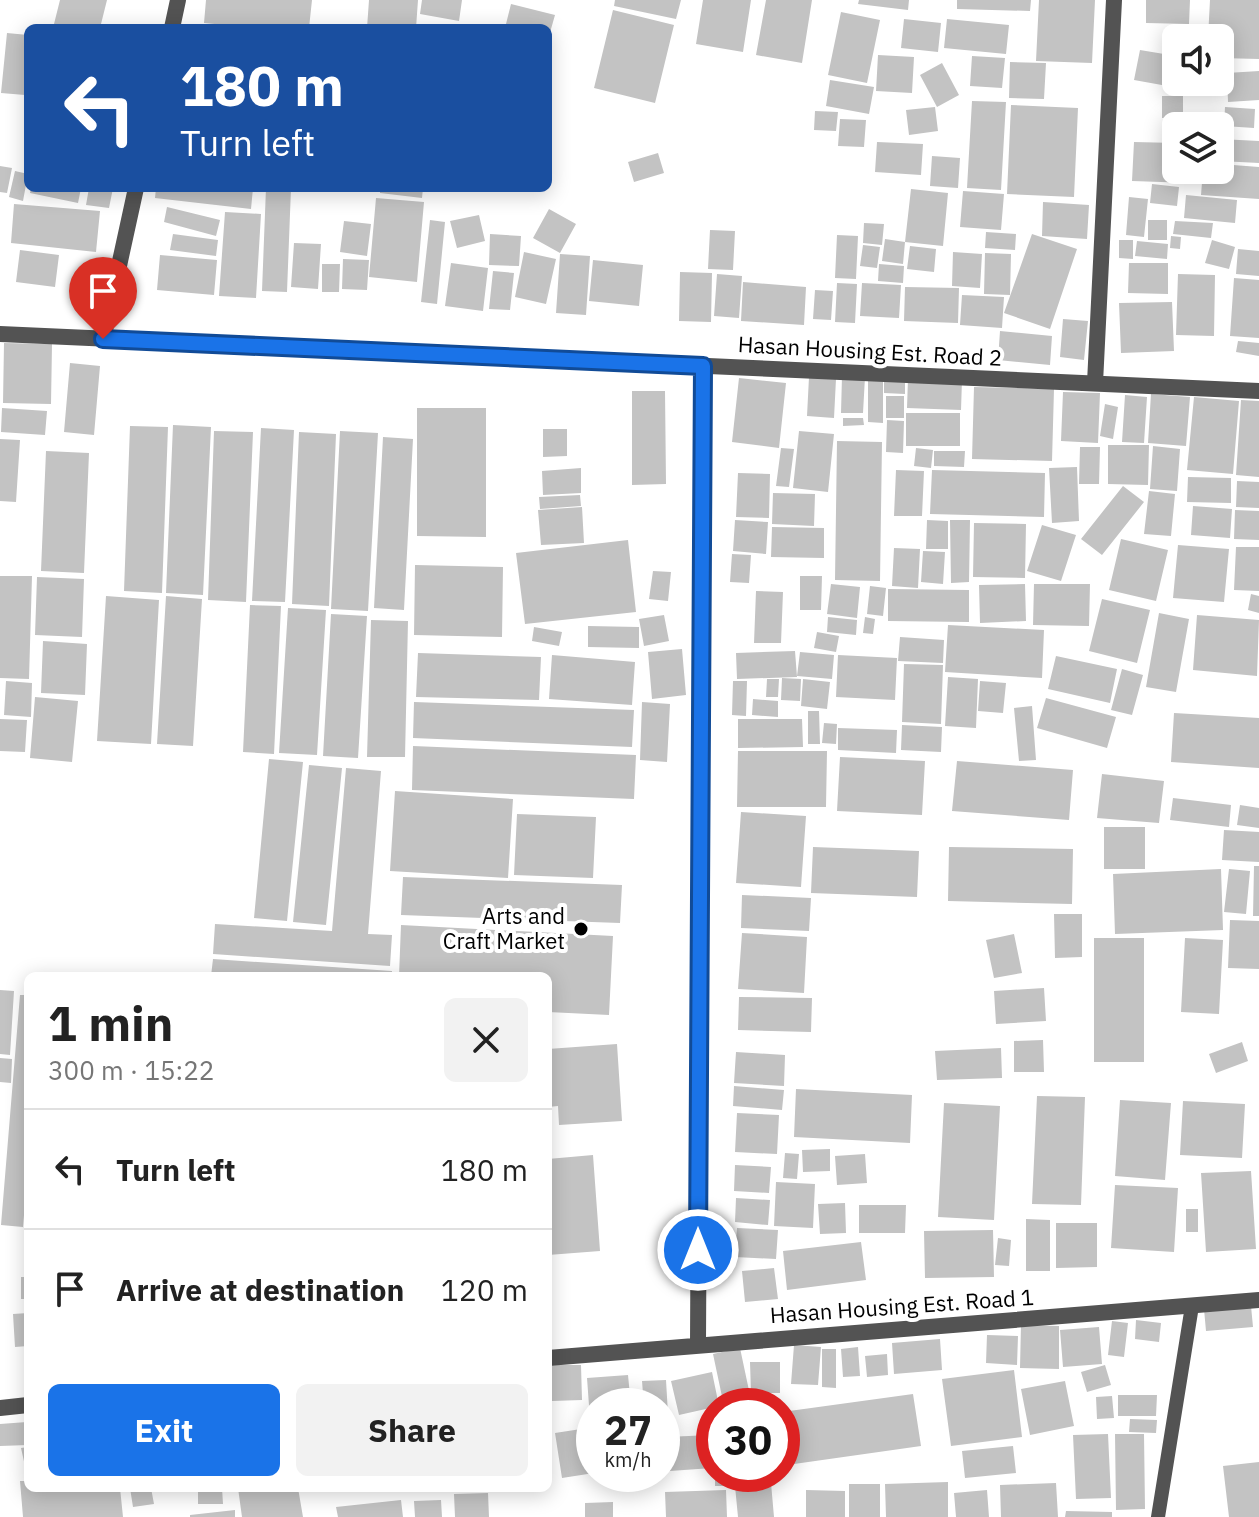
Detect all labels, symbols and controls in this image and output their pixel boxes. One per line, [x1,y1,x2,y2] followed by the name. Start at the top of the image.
[1162,24,1234,184] map controls
[1162,24,1234,96] button: sound
[180,49,344,121] text: 180 m
[48,56,152,160] icon: left
[1162,112,1234,184] button: layers
[180,119,315,166] text: Turn left
[69,257,137,339] pin
[81,269,125,313] icon: arrive
[737,329,1003,372] street label: Hasan Housing Est. Road 2
[443,901,565,955] place label: Arts and Craft Market
[572,920,590,938] marker: Arts and Craft Market
[48,992,173,1054] text: 1 min
[444,998,528,1082] button: close
[48,1053,214,1087] text: 300 m · 15:22
[48,1147,92,1191] icon: left
[116,1150,235,1189] text: Turn left
[441,1150,528,1189] text: 180 m
[656,1208,740,1292] position arrow
[48,1267,92,1311] icon: arrive
[116,1270,404,1309] text: Arrive at destination
[441,1270,528,1309] text: 120 m
[769,1282,1035,1329] street label: Hasan Housing Est. Road 1
[48,1384,280,1476] button: Exit
[296,1384,528,1476] button: Share
[696,1388,800,1492] speed limit sign: 30
[604,1404,652,1456] text: 27
[604,1446,652,1473] text: km/h

